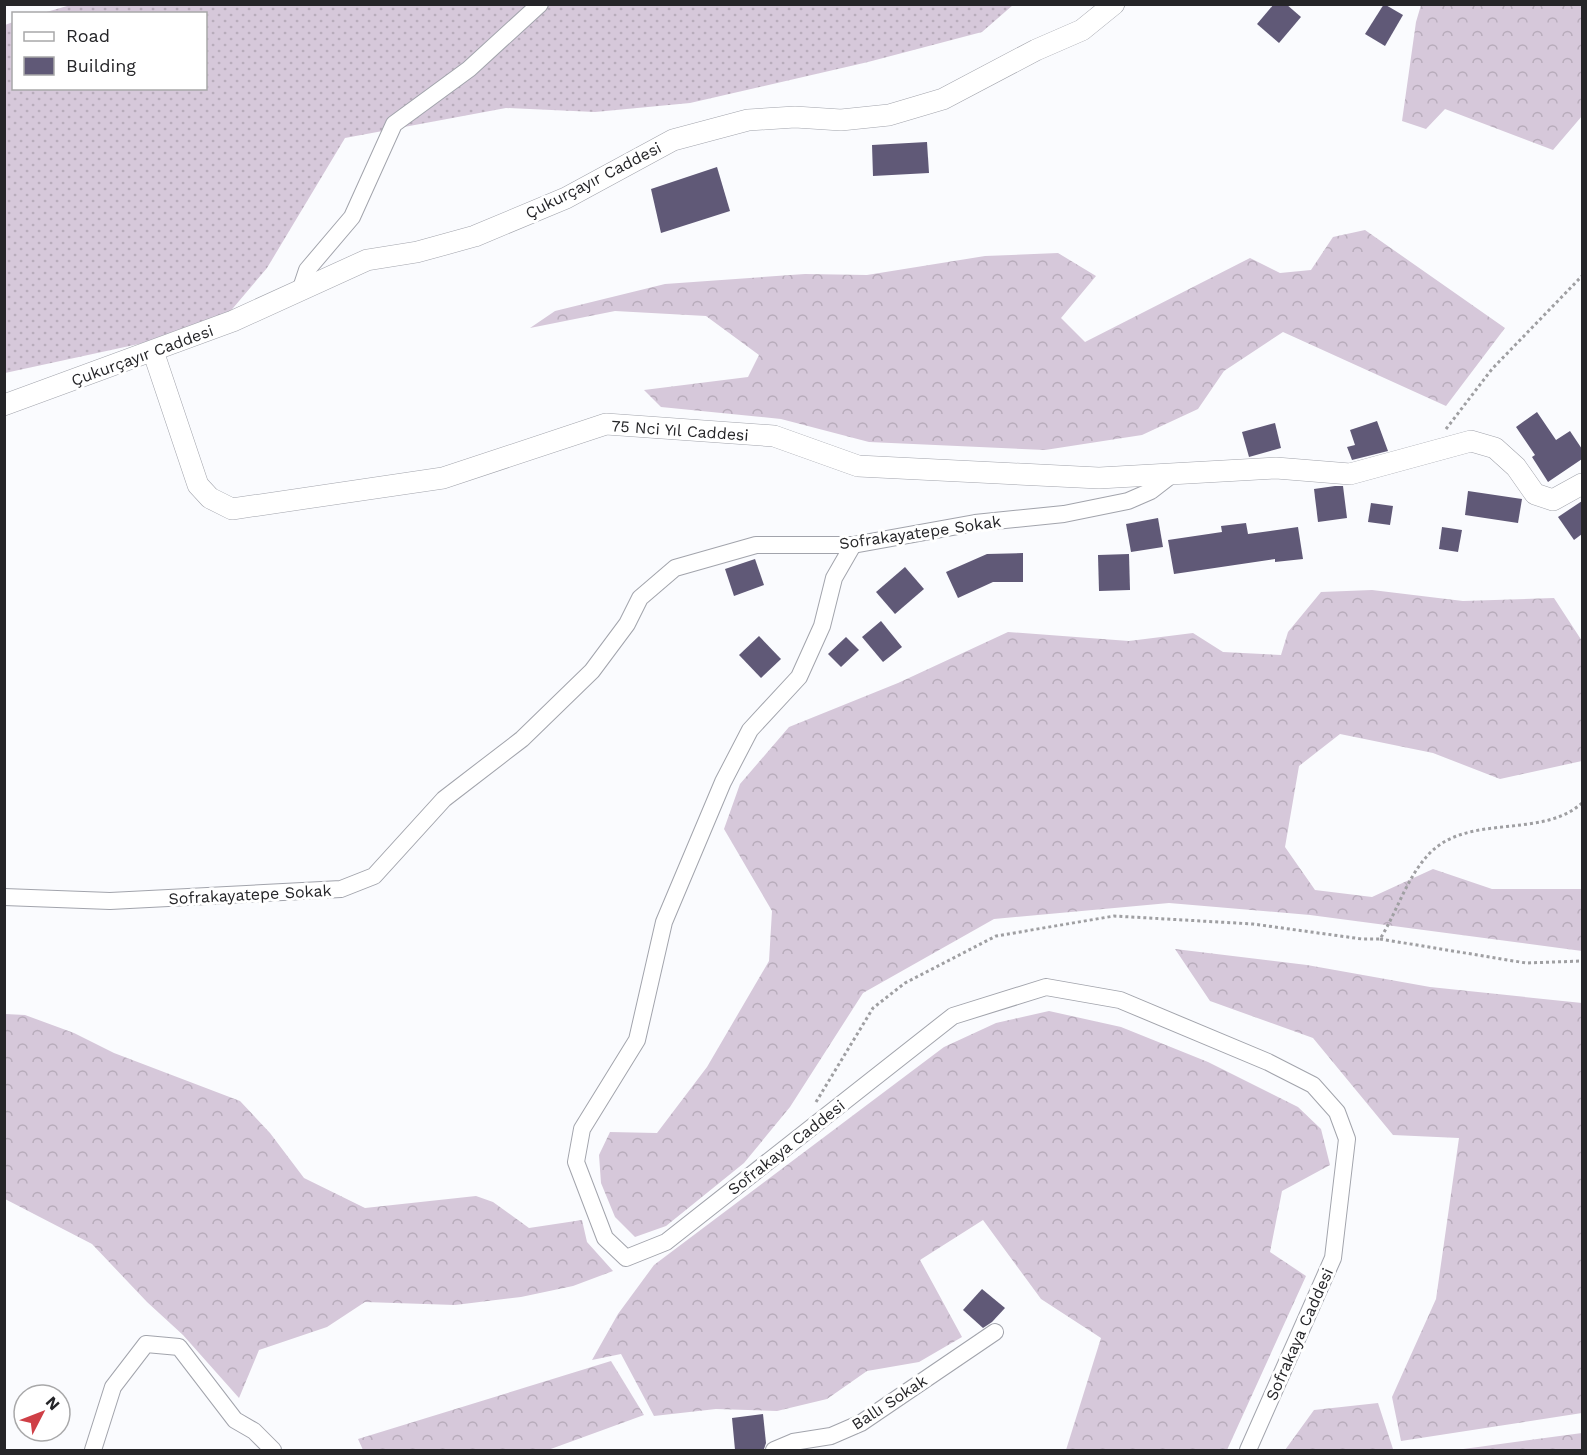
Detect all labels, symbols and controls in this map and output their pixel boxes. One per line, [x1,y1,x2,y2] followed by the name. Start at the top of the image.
[12,12,207,90] legend
[66,25,110,46] text: Road
[66,55,136,76] text: Building
[522,138,664,223] street label: Çukurçayır Caddesi
[69,321,216,390] street label: Çukurçayır Caddesi
[611,416,749,445] street label: 75 Nci Yıl Caddesi
[838,512,1002,553] street label: Sofrakayatepe Sokak
[168,881,332,908] street label: Sofrakayatepe Sokak
[724,1096,849,1199] street label: Sofrakaya Caddesi
[1262,1265,1337,1403] street label: Sofrakaya Caddesi
[848,1371,930,1434] street label: Ballı Sokak
[12,1383,72,1443] north arrow
[42,1393,64,1414] text: N

